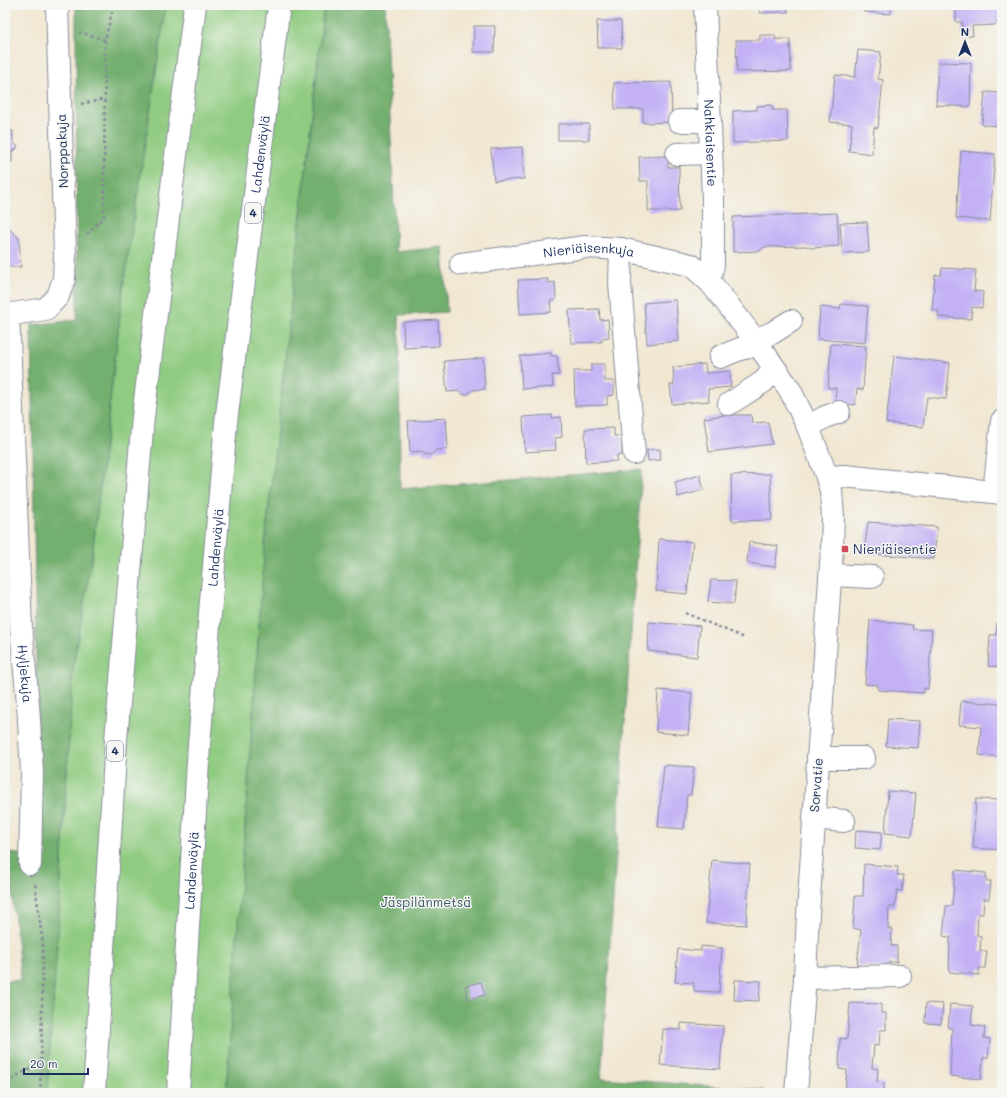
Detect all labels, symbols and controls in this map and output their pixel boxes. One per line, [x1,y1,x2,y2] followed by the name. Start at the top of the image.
[945,22,985,62] north arrow
[961,24,969,39] text: N
[701,99,722,187] street label: Nahkiaisentie
[52,114,71,189] street label: Norppakuja
[246,114,273,194] street label: Lahdenväylä
[245,203,261,223] road number: 4
[542,238,637,261] street label: Nieriäisenkuja
[203,507,227,587] street label: Lahdenväylä
[853,540,937,557] place label: Nieriäisentie
[840,544,850,554] marker: Nieriäisentie
[15,644,37,703] street label: Hyljekuja
[107,741,123,761] road number: 4
[805,757,826,813] street label: Sorvatie
[180,831,202,910] street label: Lahdenväylä
[381,893,471,910] park label: Jäspilänmetsä
[24,1050,88,1076] scale bar
[30,1055,58,1071] text: 20 m

